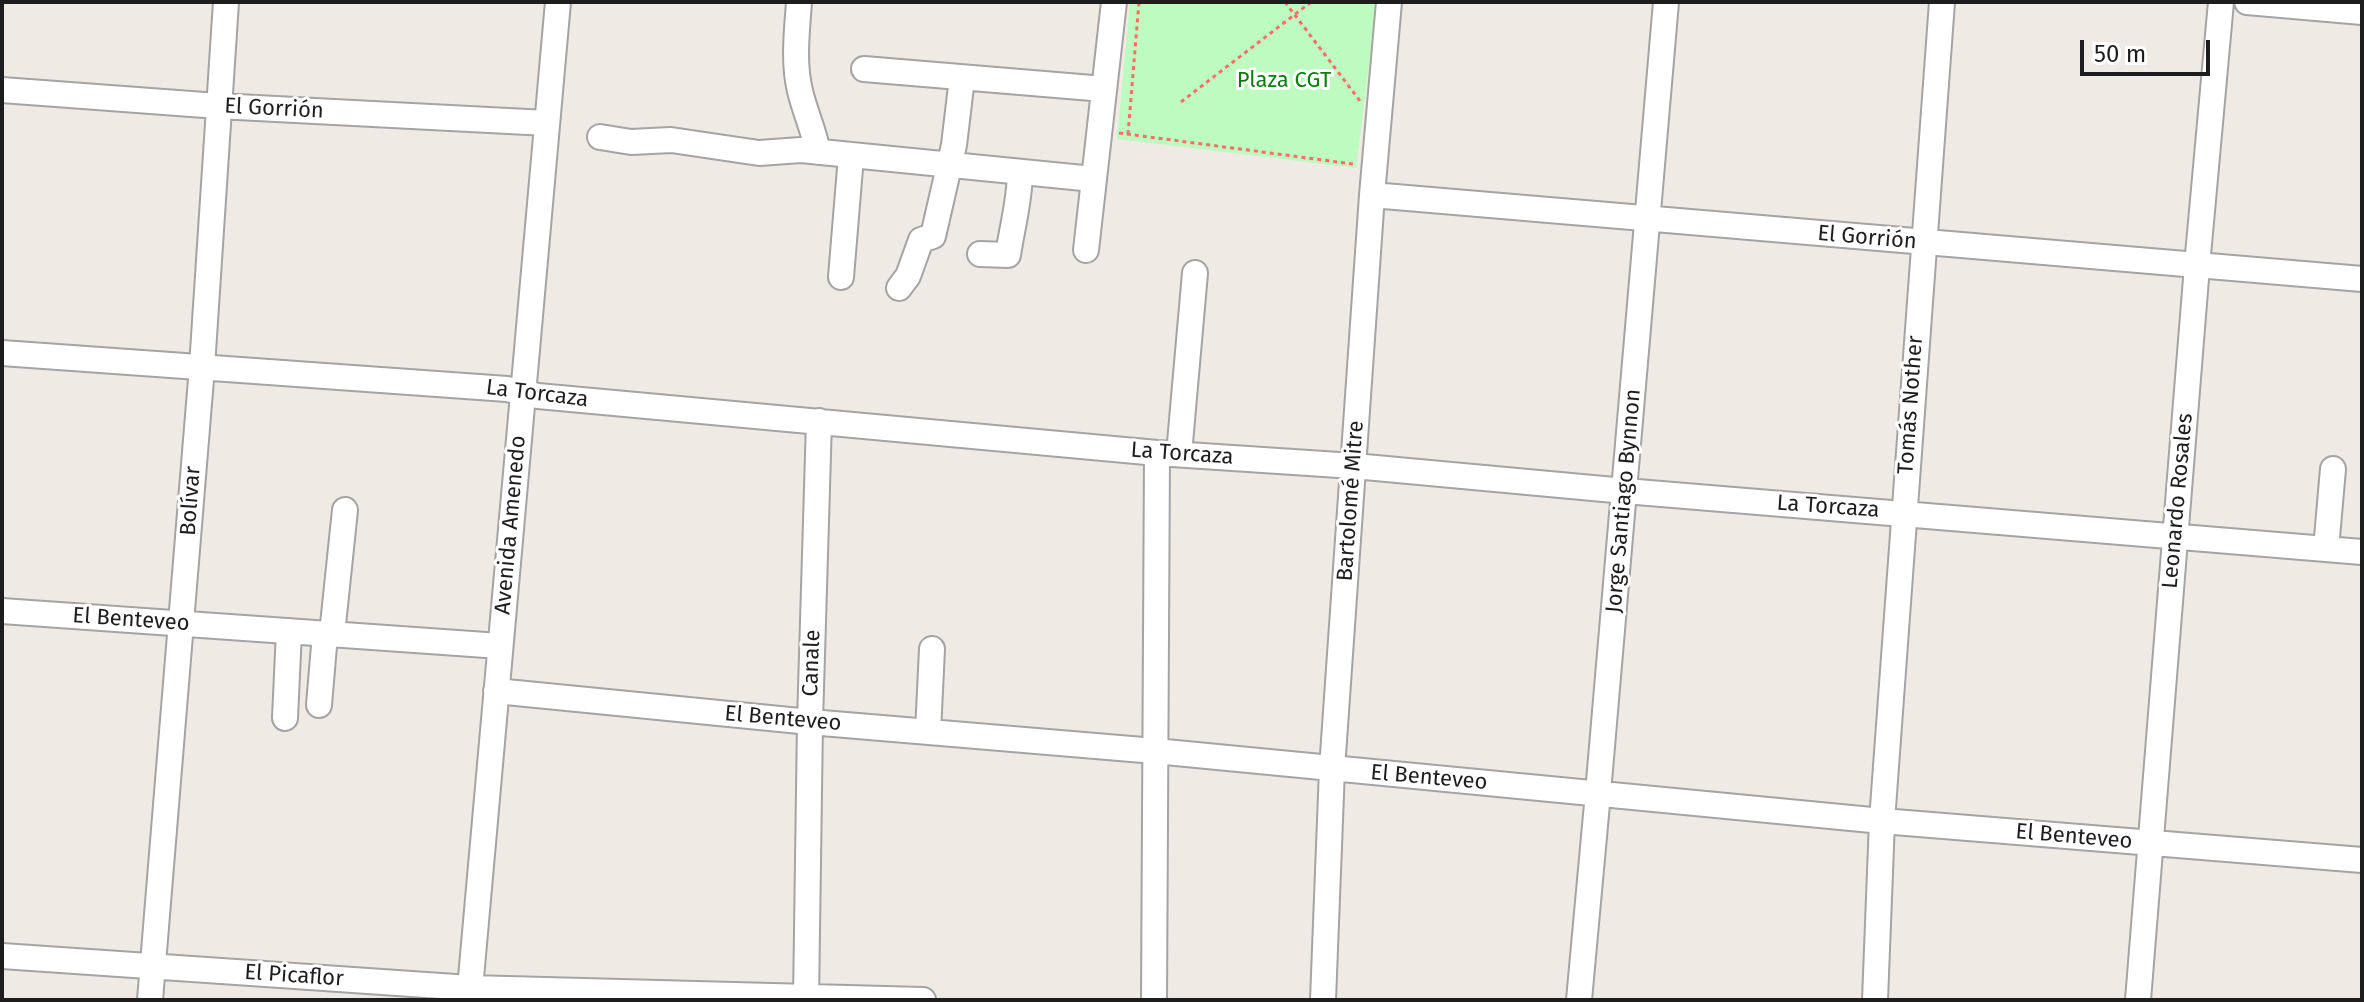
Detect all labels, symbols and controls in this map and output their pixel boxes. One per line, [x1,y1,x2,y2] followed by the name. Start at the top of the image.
[2084,24,2214,74] scale bar
[2094,40,2146,68] text: 50 m
[1237,68,1331,94] park label: Plaza CGT
[224,93,324,125] street label: El Gorrión
[1816,221,1918,255] street label: El Gorrión
[1893,335,1929,475] street label: Tomás Nother
[484,375,590,413] street label: La Torcaza
[1601,388,1647,614] street label: Jorge Santiago Bynnon
[2157,412,2199,590] street label: Leonardo Rosales
[1332,420,1370,582] street label: Bartolomé Mitre
[490,434,532,616] street label: Avenida Amenedo
[1130,437,1234,471] street label: La Torcaza
[175,465,207,537] street label: Bolívar
[1776,490,1880,524] street label: La Torcaza
[72,603,190,637] street label: El Benteveo
[798,629,826,697] street label: Canale
[723,701,843,737] street label: El Benteveo
[1369,760,1489,796] street label: El Benteveo
[2014,819,2134,855] street label: El Benteveo
[244,959,344,993] street label: El Picaflor

